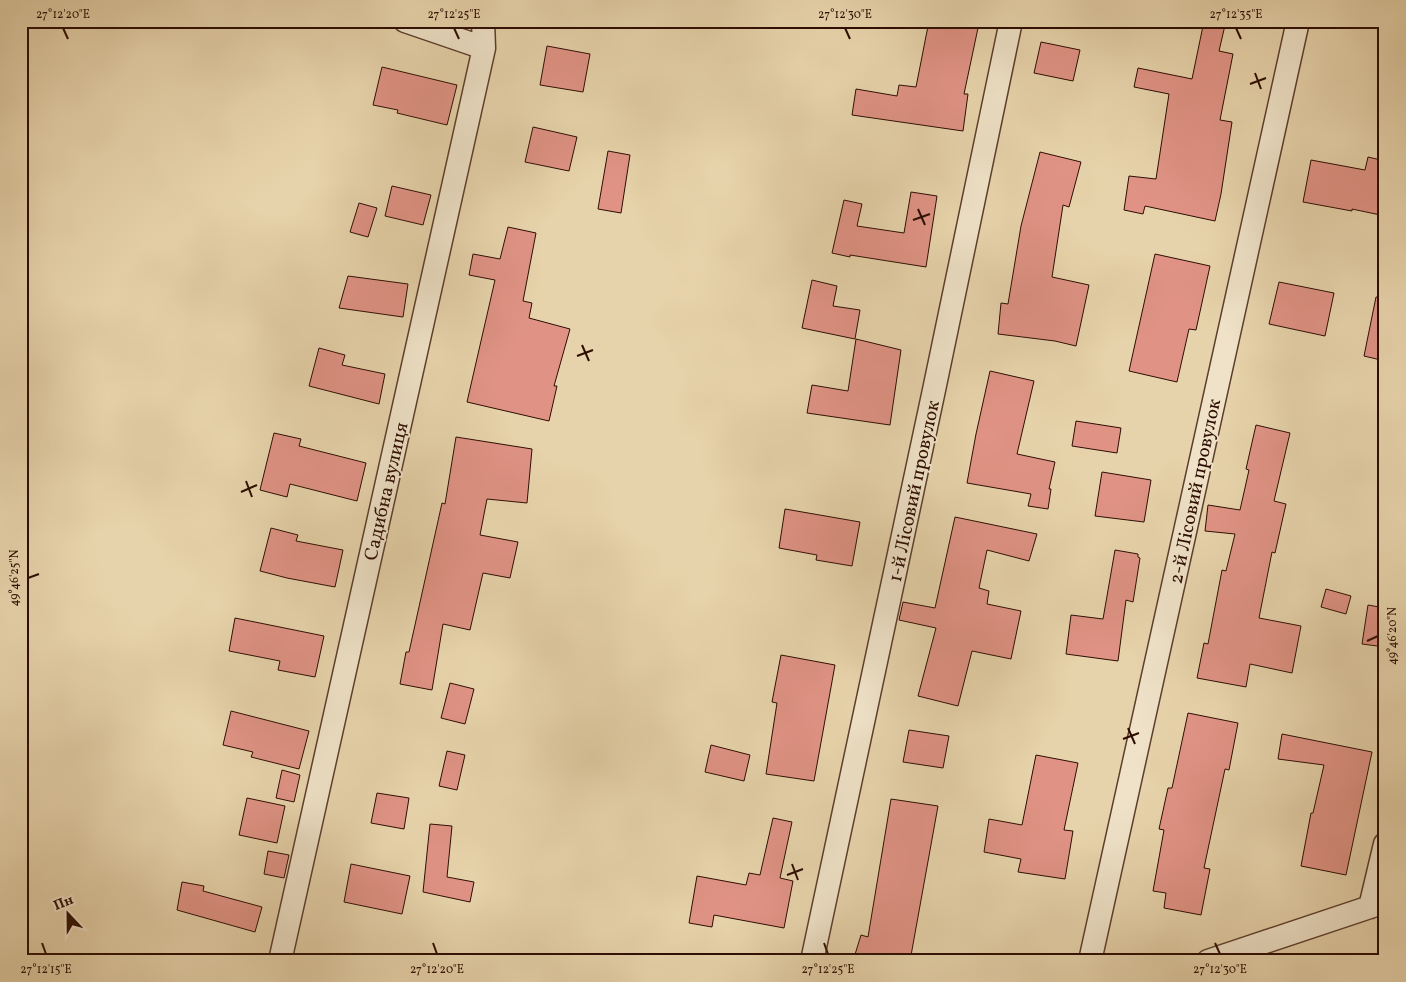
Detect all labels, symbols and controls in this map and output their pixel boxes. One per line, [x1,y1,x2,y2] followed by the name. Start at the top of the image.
[36,7,90,23] text: 27°12'20"E
[427,7,481,23] text: 27°12'25"E
[818,7,872,23] text: 27°12'30"E
[1210,7,1262,23] text: 27°12'35"E
[1164,397,1228,586] street label: 2-й Лісовий провулок
[883,398,947,585] street label: 1-й Лісовий провулок
[358,420,416,563] street label: Садибна вулиця
[7,549,23,606] text: 49°46'25"N
[1385,607,1401,665] text: 49°46'20"N
[42,890,92,940] north arrow
[51,891,76,916] text: Пн
[20,962,72,978] text: 27°12'15"E
[410,962,464,978] text: 27°12'20"E
[801,962,855,978] text: 27°12'25"E
[1193,962,1247,978] text: 27°12'30"E

